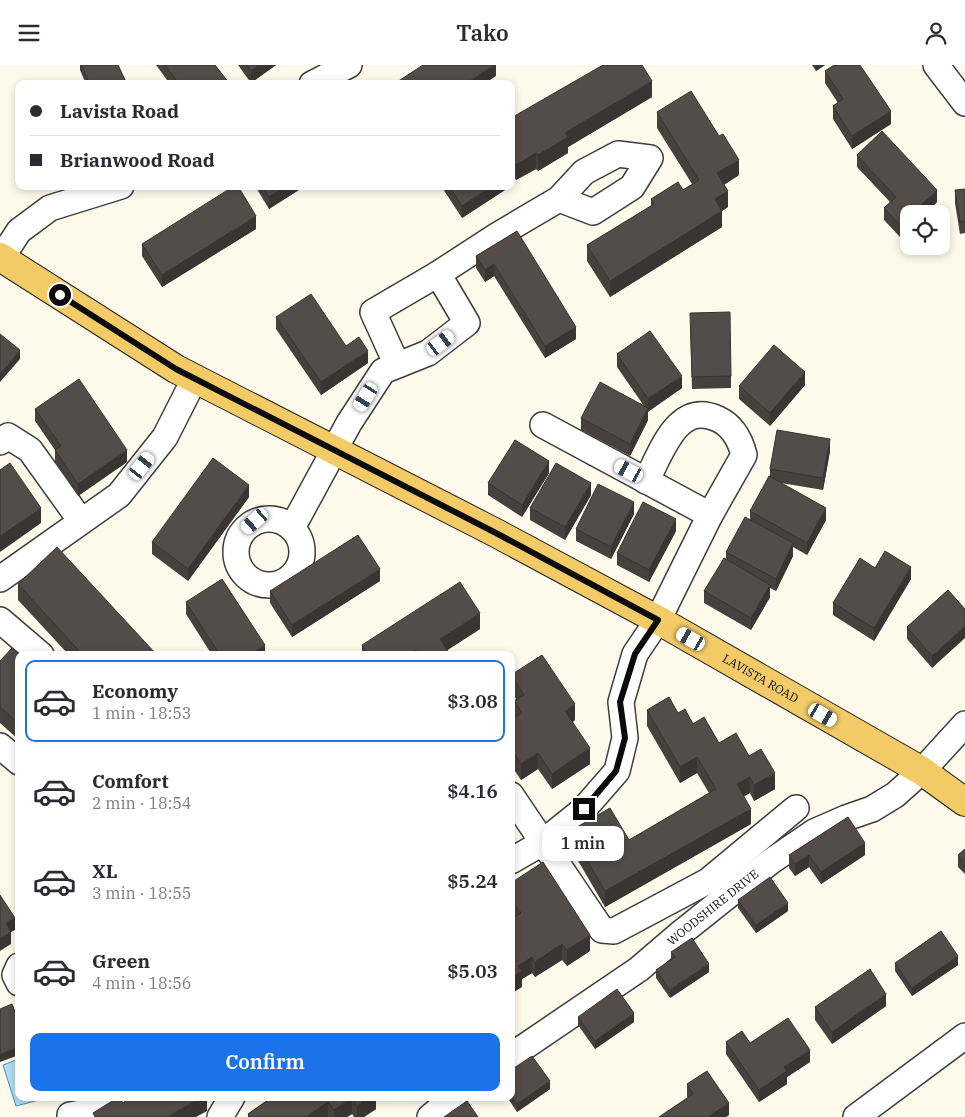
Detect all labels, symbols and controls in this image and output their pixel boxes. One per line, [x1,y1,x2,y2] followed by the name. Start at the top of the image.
[456,18,509,47] text: Tako
[15,19,43,47] icon: menu
[922,19,950,47] icon: person
[60,99,179,123] text: Lavista Road
[60,148,215,172] text: Brianwood Road
[900,205,950,255] map controls
[900,205,950,255] button: locate
[49,284,71,306] route start
[424,328,457,358] car
[351,380,380,414] car
[126,450,157,482] car
[612,457,645,485] car
[238,505,271,537] car
[674,625,707,653] car
[720,650,801,706] street label: LAVISTA ROAD
[32,679,77,724] icon: car
[92,679,178,703] text: Economy
[447,689,498,713] text: $3.08
[806,701,839,729] car
[92,703,191,723] text: 1 min · 18:53
[32,769,77,814] icon: car
[92,769,169,793] text: Comfort
[447,779,498,803] text: $4.16
[92,793,191,813] text: 2 min · 18:54
[573,798,595,820] route end
[543,827,625,861] callout: 1 min
[561,833,605,853] text: 1 min
[32,859,77,904] icon: car
[92,859,118,883] text: XL
[664,866,761,948] street label: WOODSHIRE DRIVE
[447,869,498,893] text: $5.24
[92,883,191,903] text: 3 min · 18:55
[32,949,77,994] icon: car
[92,949,150,973] text: Green
[447,959,498,983] text: $5.03
[92,973,191,993] text: 4 min · 18:56
[30,1033,500,1091] button: Confirm

